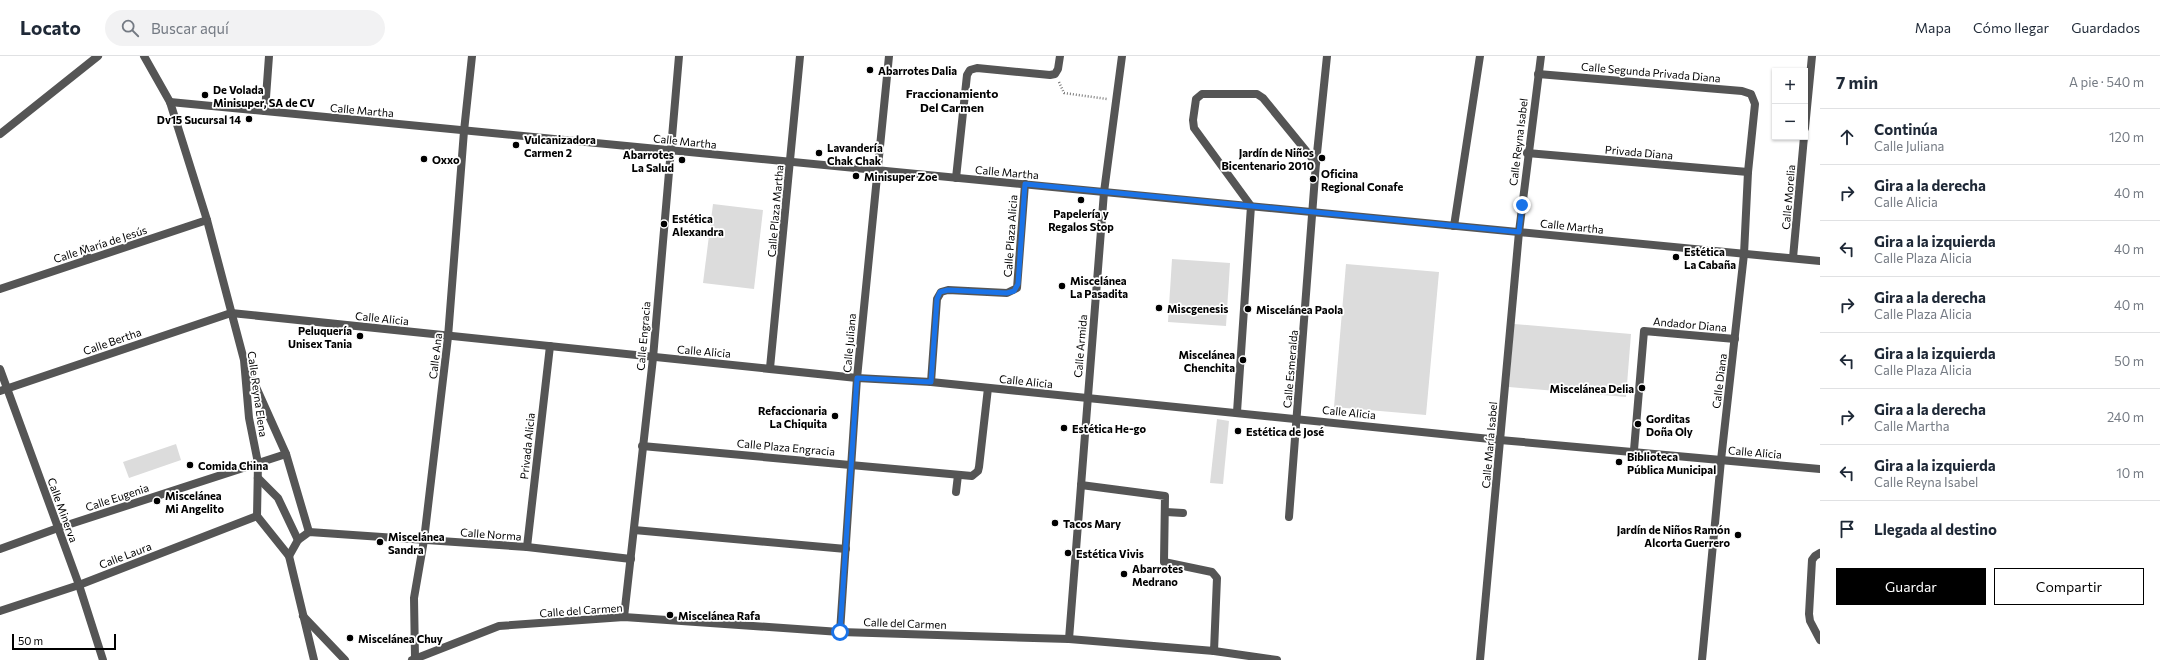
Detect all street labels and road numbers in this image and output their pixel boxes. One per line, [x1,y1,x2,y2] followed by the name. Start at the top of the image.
[1581,59,1721,85] street label: Calle Segunda Privada Diana
[1506,97,1530,187] street label: Calle Reyna Isabel
[330,101,394,119] street label: Calle Martha
[653,131,717,151] street label: Calle Martha
[1604,143,1674,161] street label: Privada Diana
[975,163,1039,181] street label: Calle Martha
[764,164,786,258] street label: Calle Plaza Martha
[1779,164,1797,230] street label: Calle Morelia
[1001,194,1019,278] street label: Calle Plaza Alicia
[1540,216,1604,236] street label: Calle Martha
[52,223,149,266] street label: Calle María de Jesús
[633,301,653,371] street label: Calle Engracia
[354,309,410,327] street label: Calle Alicia
[840,313,859,373] street label: Calle Juliana
[1071,314,1089,378] street label: Calle Armida
[1652,314,1728,334] street label: Andador Diana
[81,325,143,357] street label: Calle Bertha
[1280,329,1300,409] street label: Calle Esmeralda
[426,332,444,380] street label: Calle Ana
[677,342,731,360] street label: Calle Alicia
[246,350,270,438] street label: Calle Reyna Elena
[1709,353,1729,409] street label: Calle Diana
[998,372,1054,390] street label: Calle Alicia
[1479,401,1499,489] street label: Calle María Isabel
[1321,403,1377,421] street label: Calle Alicia
[517,412,537,480] street label: Privada Alicia
[736,436,836,458] street label: Calle Plaza Engracia
[1728,443,1782,461] street label: Calle Alicia
[45,476,81,544] street label: Calle Minerva
[84,481,150,513] street label: Calle Eugenia
[460,525,522,543] street label: Calle Norma
[97,539,153,571] street label: Calle Laura
[539,601,623,619] street label: Calle del Carmen
[863,615,947,631] street label: Calle del Carmen

